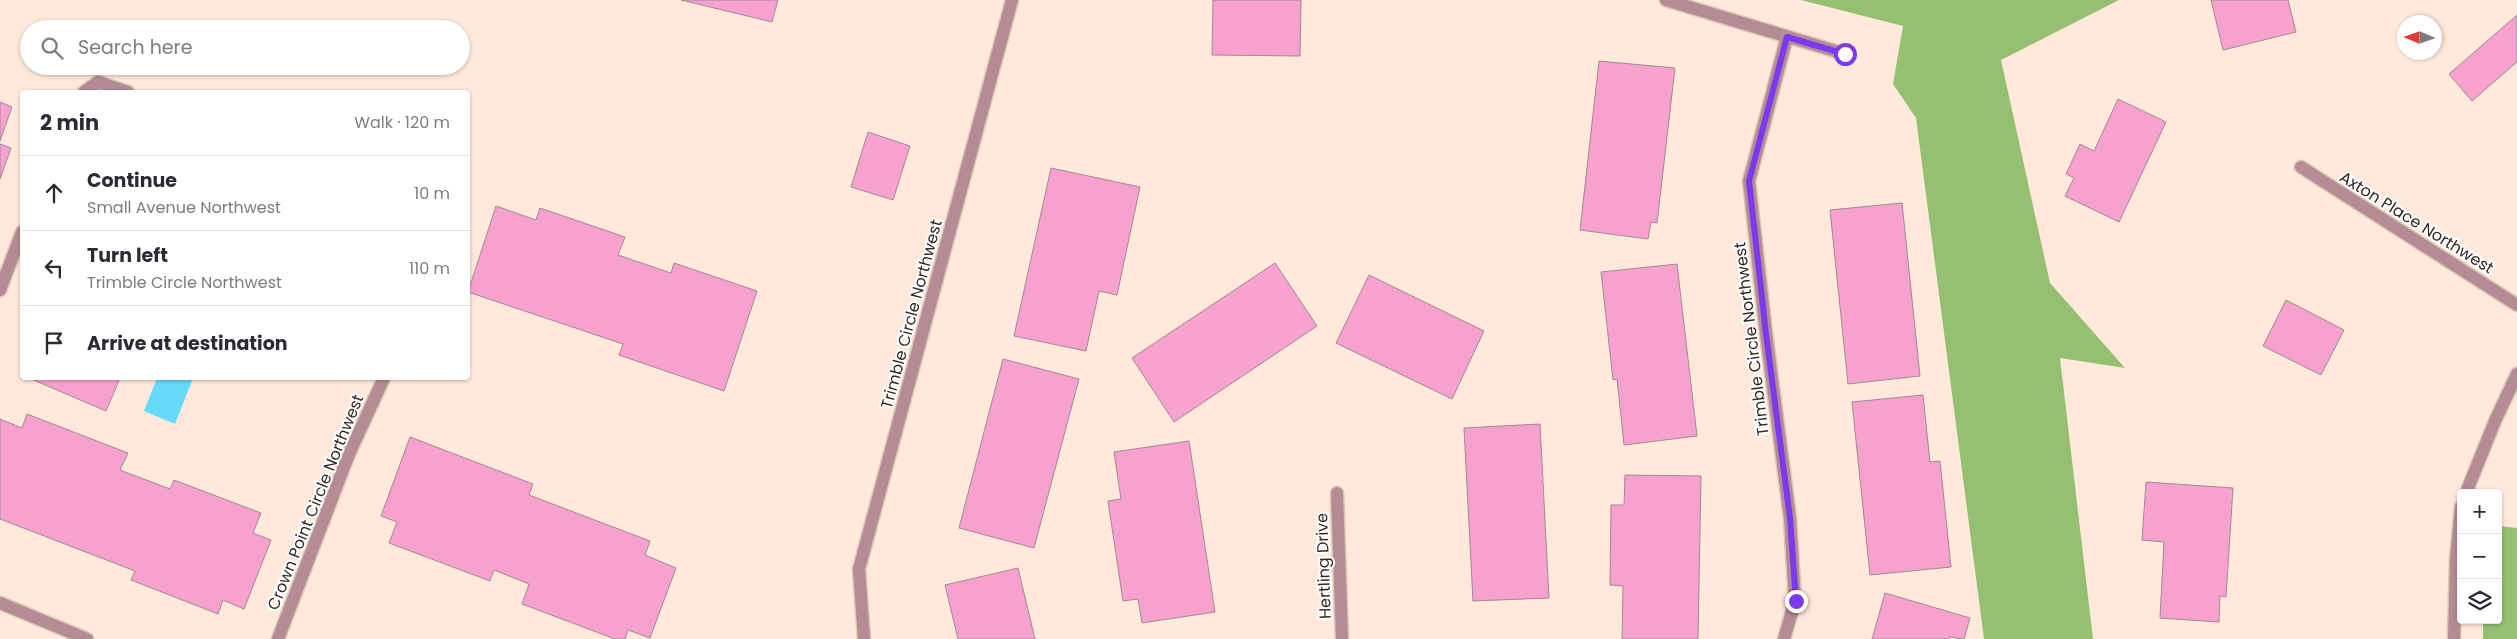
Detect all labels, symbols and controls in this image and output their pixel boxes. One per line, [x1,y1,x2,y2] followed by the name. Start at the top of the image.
[2397,15,2442,60] north arrow
[20,20,470,75] search box
[38,34,66,62] icon: search
[78,34,192,61] text: Search here
[1834,43,1857,66] route start
[40,108,99,137] text: 2 min
[354,111,450,134] text: Walk · 120 m
[2335,166,2498,279] street label: Axton Place Northwest
[87,167,177,194] text: Continue
[40,179,68,207] icon: ahead
[414,182,450,205] text: 10 m
[87,196,281,219] text: Small Avenue Northwest
[875,217,948,411] street label: Trimble Circle Northwest
[1728,241,1775,437] street label: Trimble Circle Northwest
[87,242,168,269] text: Turn left
[40,254,68,282] icon: left
[409,257,450,280] text: 110 m
[87,271,282,294] text: Trimble Circle Northwest
[40,329,68,357] icon: arrive
[87,330,288,357] text: Arrive at destination
[262,391,369,613] street label: Crown Point Circle Northwest
[2457,489,2502,624] map controls
[2457,489,2502,534] button: +
[1310,512,1337,619] street label: Hertling Drive
[2457,534,2502,579] button: −
[2457,579,2502,624] button: layers
[1785,590,1808,613] route end

